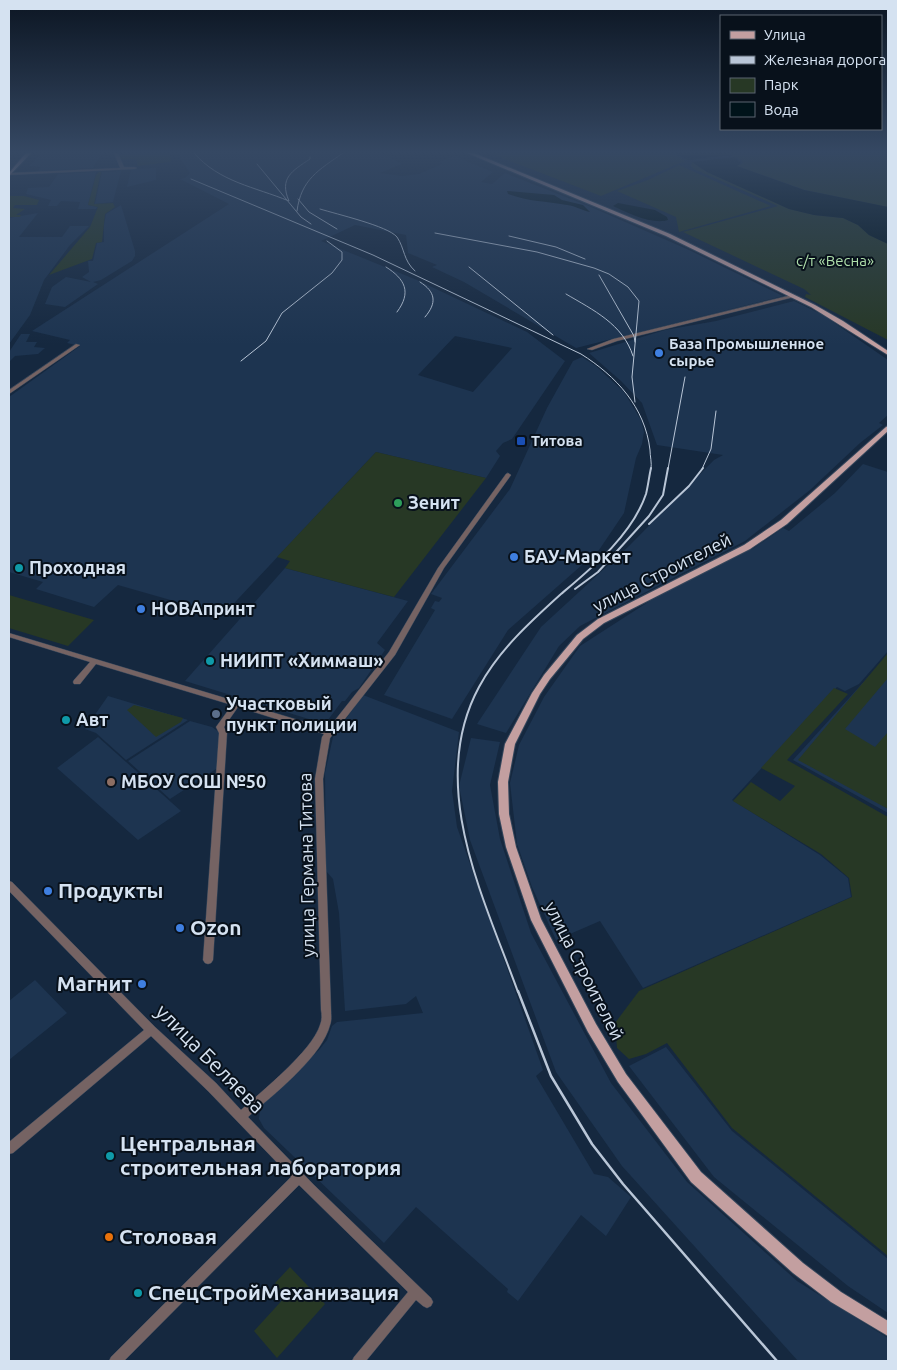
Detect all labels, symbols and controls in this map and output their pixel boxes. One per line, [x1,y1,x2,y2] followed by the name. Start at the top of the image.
[720,15,882,130] legend
[764,26,806,43] text: Улица
[764,51,886,68] text: Железная дорога
[764,76,799,93] text: Парк
[764,101,799,118] text: Вода
[796,252,874,269] park label: с/т «Весна»
[669,335,824,369] place label: База Промышленное сырье
[653,347,665,359] marker: База Промышленное сырье
[531,432,583,449] place label: Титова
[515,435,527,447] marker: Титова
[408,492,460,512] place label: Зенит
[392,497,404,509] marker: Зенит
[589,529,734,616] street label: улица Строителей
[524,546,631,566] place label: БАУ-Маркет
[508,551,520,563] marker: БАУ-Маркет
[29,557,126,577] place label: Проходная
[13,562,25,574] marker: Проходная
[151,598,255,618] place label: НОВАпринт
[135,603,147,615] marker: НОВАпринт
[220,650,383,670] place label: НИИПТ «Химмаш»
[204,655,216,667] marker: НИИПТ «Химмаш»
[226,693,357,734] place label: Участковый пункт полиции
[210,708,222,720] marker: Участковый пункт полиции
[76,709,108,729] place label: Авт
[60,714,72,726] marker: Авт
[121,771,266,791] place label: МБОУ СОШ №50
[294,773,318,958] street label: улица Германа Титова
[105,776,117,788] marker: МБОУ СОШ №50
[58,878,163,902] place label: Продукты
[42,885,54,897] marker: Продукты
[541,898,628,1043] street label: улица Строителей
[190,915,241,939] place label: Ozon
[174,922,186,934] marker: Ozon
[57,971,132,995] place label: Магнит
[136,978,148,990] marker: Магнит
[151,999,270,1118] street label: улица Беляева
[120,1131,401,1179] place label: Центральная строительная лаборатория
[104,1150,116,1162] marker: Центральная строительная лаборатория
[119,1224,217,1248] place label: Столовая
[103,1231,115,1243] marker: Столовая
[148,1280,399,1304] place label: СпецСтройМеханизация
[132,1287,144,1299] marker: СпецСтройМеханизация

